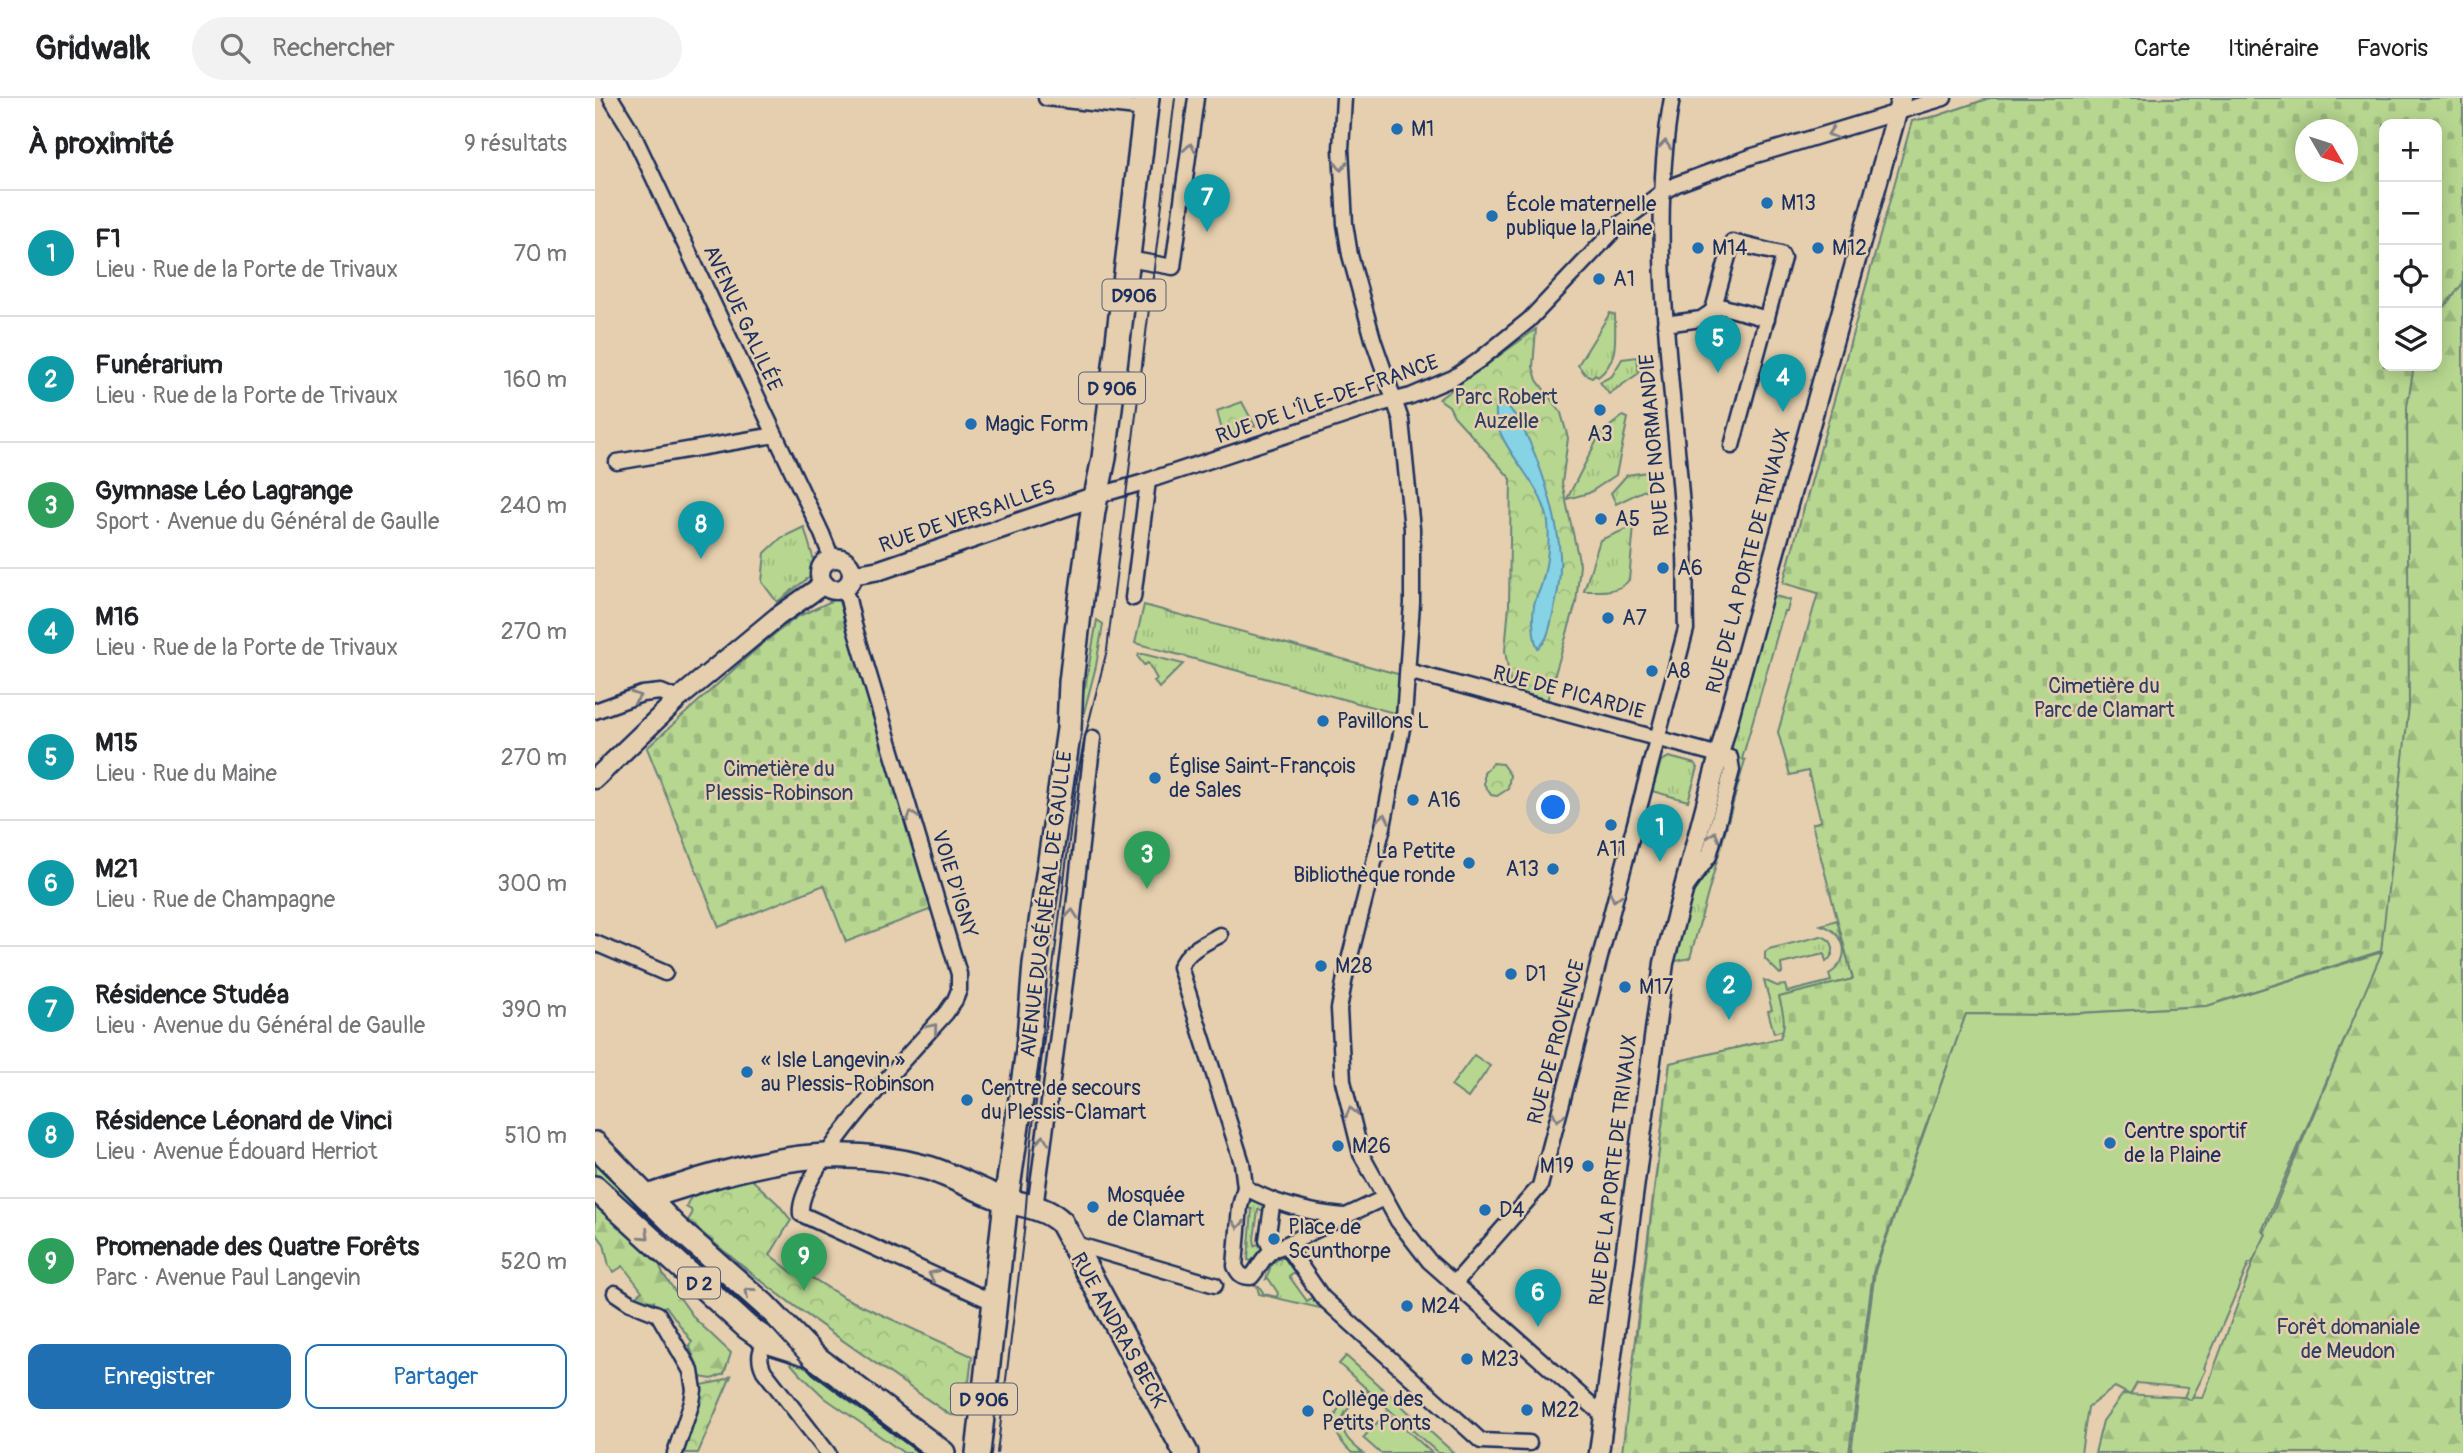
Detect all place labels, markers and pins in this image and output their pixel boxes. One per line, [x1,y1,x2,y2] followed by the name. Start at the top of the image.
[1411,116,1434,143] place label: M1
[1389,121,1405,137] marker: M1
[1184,174,1230,232] pin: 7
[1781,190,1816,217] place label: M13
[1506,191,1657,242] place label: École maternelle publique la Plaine
[1759,195,1775,211] marker: M13
[1484,208,1500,224] marker: École maternelle publique la Plaine
[1712,235,1748,262] place label: M14
[1832,235,1867,262] place label: M12
[1690,240,1706,256] marker: M14
[1810,240,1826,256] marker: M12
[1613,266,1635,293] place label: A1
[1591,271,1607,287] marker: A1
[1695,315,1741,373] pin: 5
[1760,354,1806,412] pin: 4
[1592,402,1608,418] marker: A3
[985,411,1088,438] place label: Magic Form
[963,416,979,432] marker: Magic Form
[1587,421,1613,448] place label: A3
[678,501,724,559] pin: 8
[1615,506,1640,533] place label: A5
[1593,511,1609,527] marker: A5
[1677,555,1703,582] place label: A6
[1655,560,1671,576] marker: A6
[1622,605,1647,632] place label: A7
[1600,610,1616,626] marker: A7
[1666,658,1690,685] place label: A8
[1644,663,1660,679] marker: A8
[1337,708,1429,735] place label: Pavillons L
[1315,713,1331,729] marker: Pavillons L
[1169,753,1356,804] place label: Église Saint-François de Sales
[1147,770,1163,786] marker: Église Saint-François de Sales
[1427,787,1461,814] place label: A16
[1405,792,1421,808] marker: A16
[1637,804,1683,862] pin: 1
[1603,817,1619,833] marker: A11
[1124,831,1170,889] pin: 3
[1596,836,1626,863] place label: A11
[1293,838,1456,889] place label: La Petite Bibliothèque ronde
[1461,855,1477,871] marker: La Petite Bibliothèque ronde
[1505,856,1539,883] place label: A13
[1545,861,1561,877] marker: A13
[1335,953,1372,980] place label: M28
[1313,958,1329,974] marker: M28
[1525,961,1546,988] place label: D1
[1706,962,1752,1020] pin: 2
[1503,966,1519,982] marker: D1
[1639,974,1673,1001] place label: M17
[1617,979,1633,995] marker: M17
[761,1047,934,1098] place label: « Isle Langevin » au Plessis-Robinson
[739,1064,755,1080] marker: « Isle Langevin » au Plessis-Robinson
[981,1075,1147,1126] place label: Centre de secours du Plessis-Clamart
[959,1092,975,1108] marker: Centre de secours du Plessis-Clamart
[2124,1118,2248,1169] place label: Centre sportif de la Plaine
[1352,1133,1391,1160] place label: M26
[2102,1135,2118,1151] marker: Centre sportif de la Plaine
[1330,1138,1346,1154] marker: M26
[1540,1153,1574,1180] place label: M19
[1580,1158,1596,1174] marker: M19
[1107,1182,1205,1233] place label: Mosquée de Clamart
[1499,1197,1524,1224] place label: D4
[1085,1199,1101,1215] marker: Mosquée de Clamart
[1477,1202,1493,1218] marker: D4
[1288,1214,1391,1265] place label: Place de Scunthorpe
[1266,1231,1282,1247] marker: Place de Scunthorpe
[781,1233,827,1291] pin: 9
[1515,1269,1561,1327] pin: 6
[1421,1293,1460,1320] place label: M24
[1399,1298,1415,1314] marker: M24
[1481,1346,1519,1373] place label: M23
[1459,1351,1475,1367] marker: M23
[1322,1386,1431,1437] place label: Collège des Petits Ponts
[1541,1397,1580,1424] place label: M22
[1519,1402,1535,1418] marker: M22
[1300,1403,1316,1419] marker: Collège des Petits Ponts

